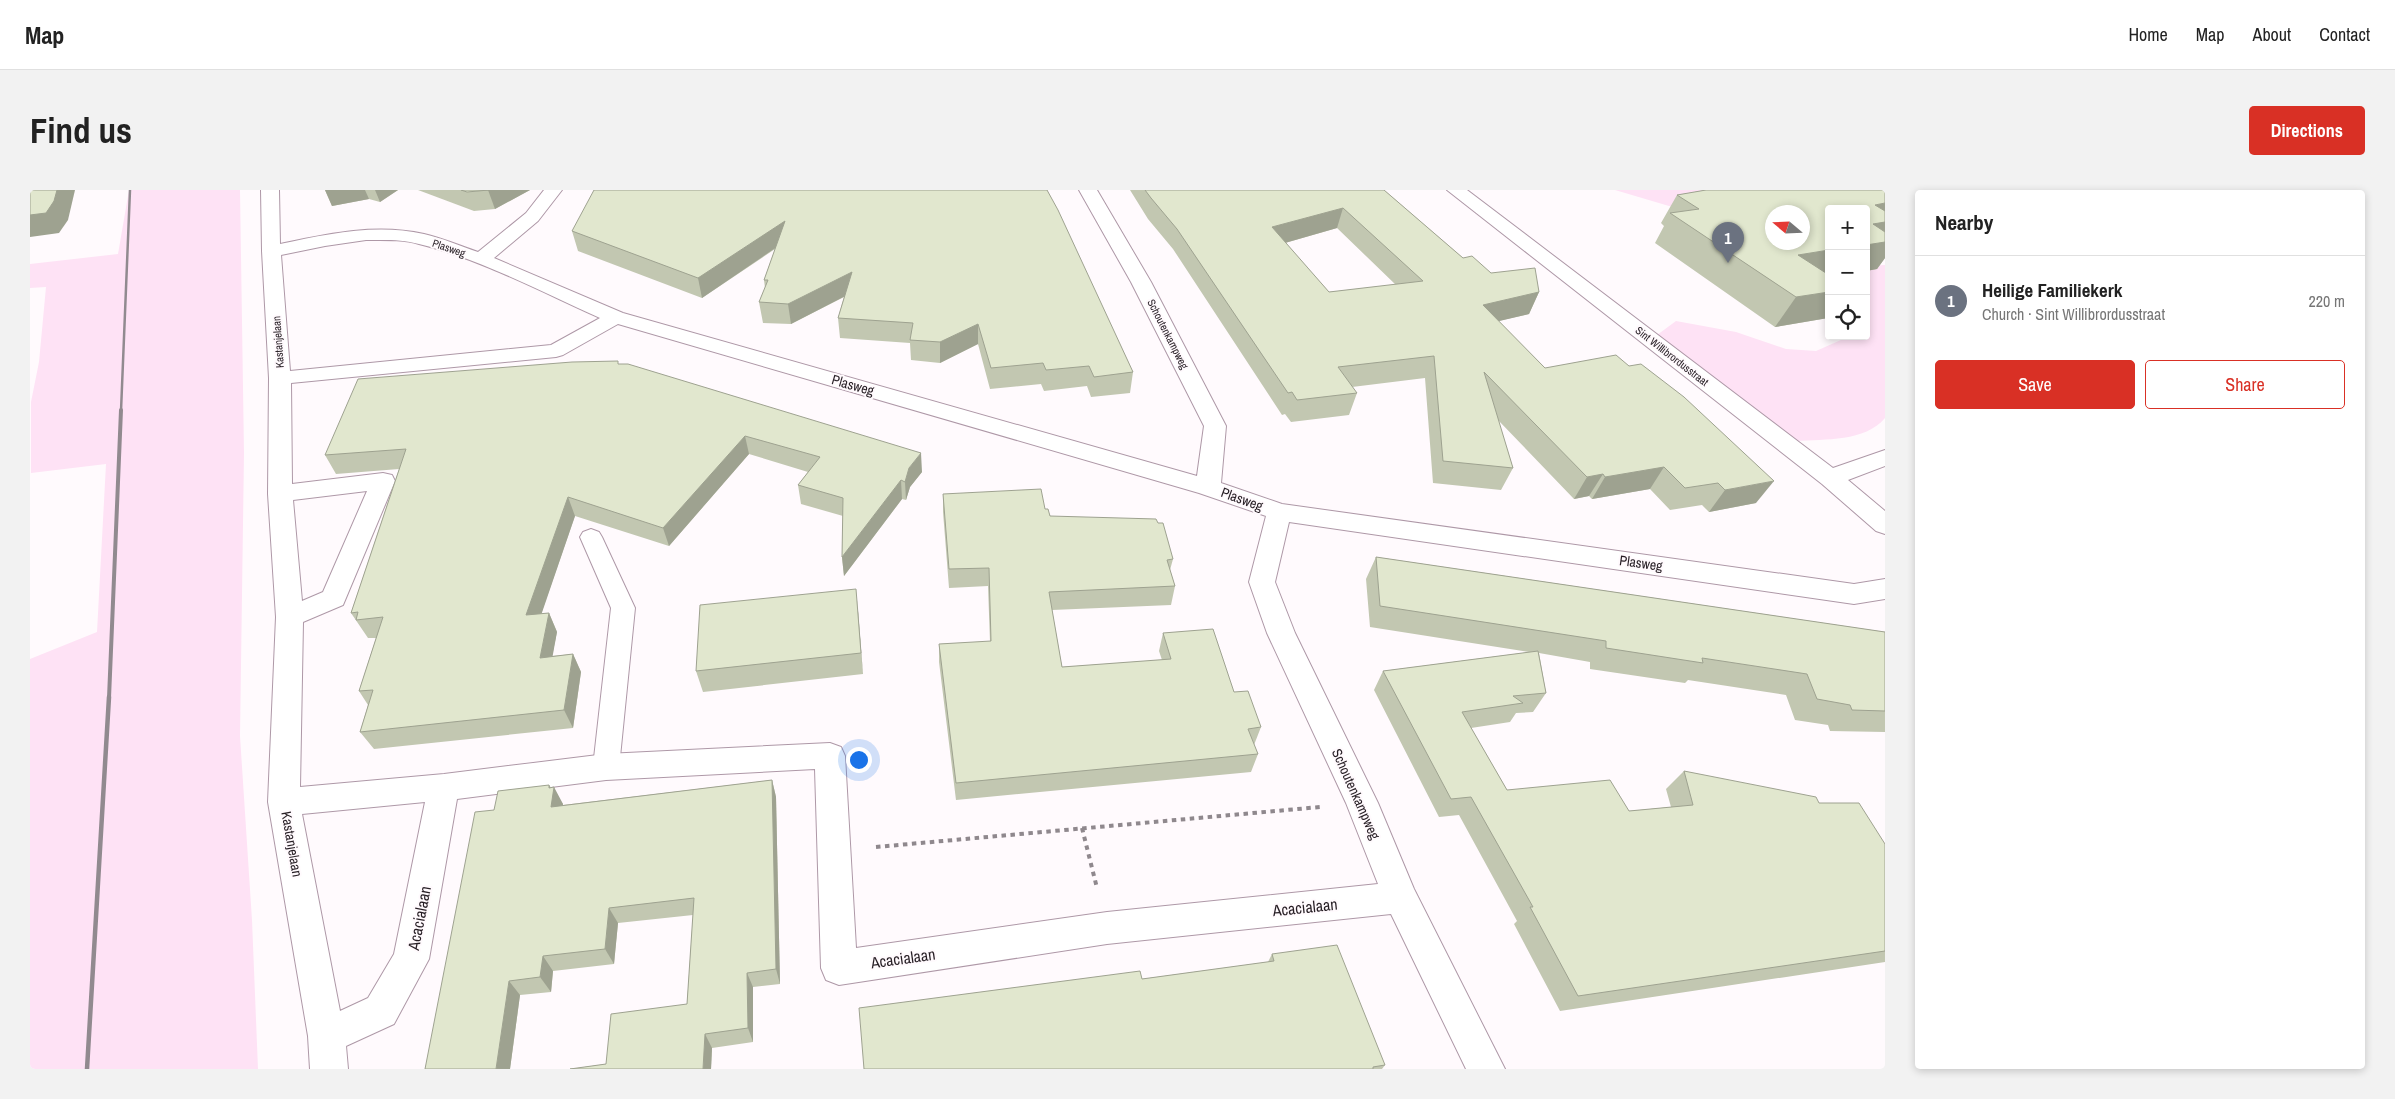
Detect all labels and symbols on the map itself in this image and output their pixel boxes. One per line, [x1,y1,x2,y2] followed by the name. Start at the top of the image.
[1765,205,1810,250] north arrow
[1712,222,1744,263] pin: 1
[431,236,467,260] street label: Plasweg
[1144,297,1192,371] street label: Schoutenkampweg
[269,315,287,369] street label: Kastanjelaan
[1633,323,1712,389] street label: Sint Willibrordusstraat
[830,370,877,400] street label: Plasweg
[1219,483,1266,515] street label: Plasweg
[1618,551,1664,575] street label: Plasweg
[1328,746,1384,843] street label: Schoutenkampweg
[846,747,872,773] your location
[277,810,307,878] street label: Kastanjelaan
[402,884,436,953] street label: Acacialaan
[1271,893,1338,921] street label: Acacialaan
[868,943,937,974] street label: Acacialaan

